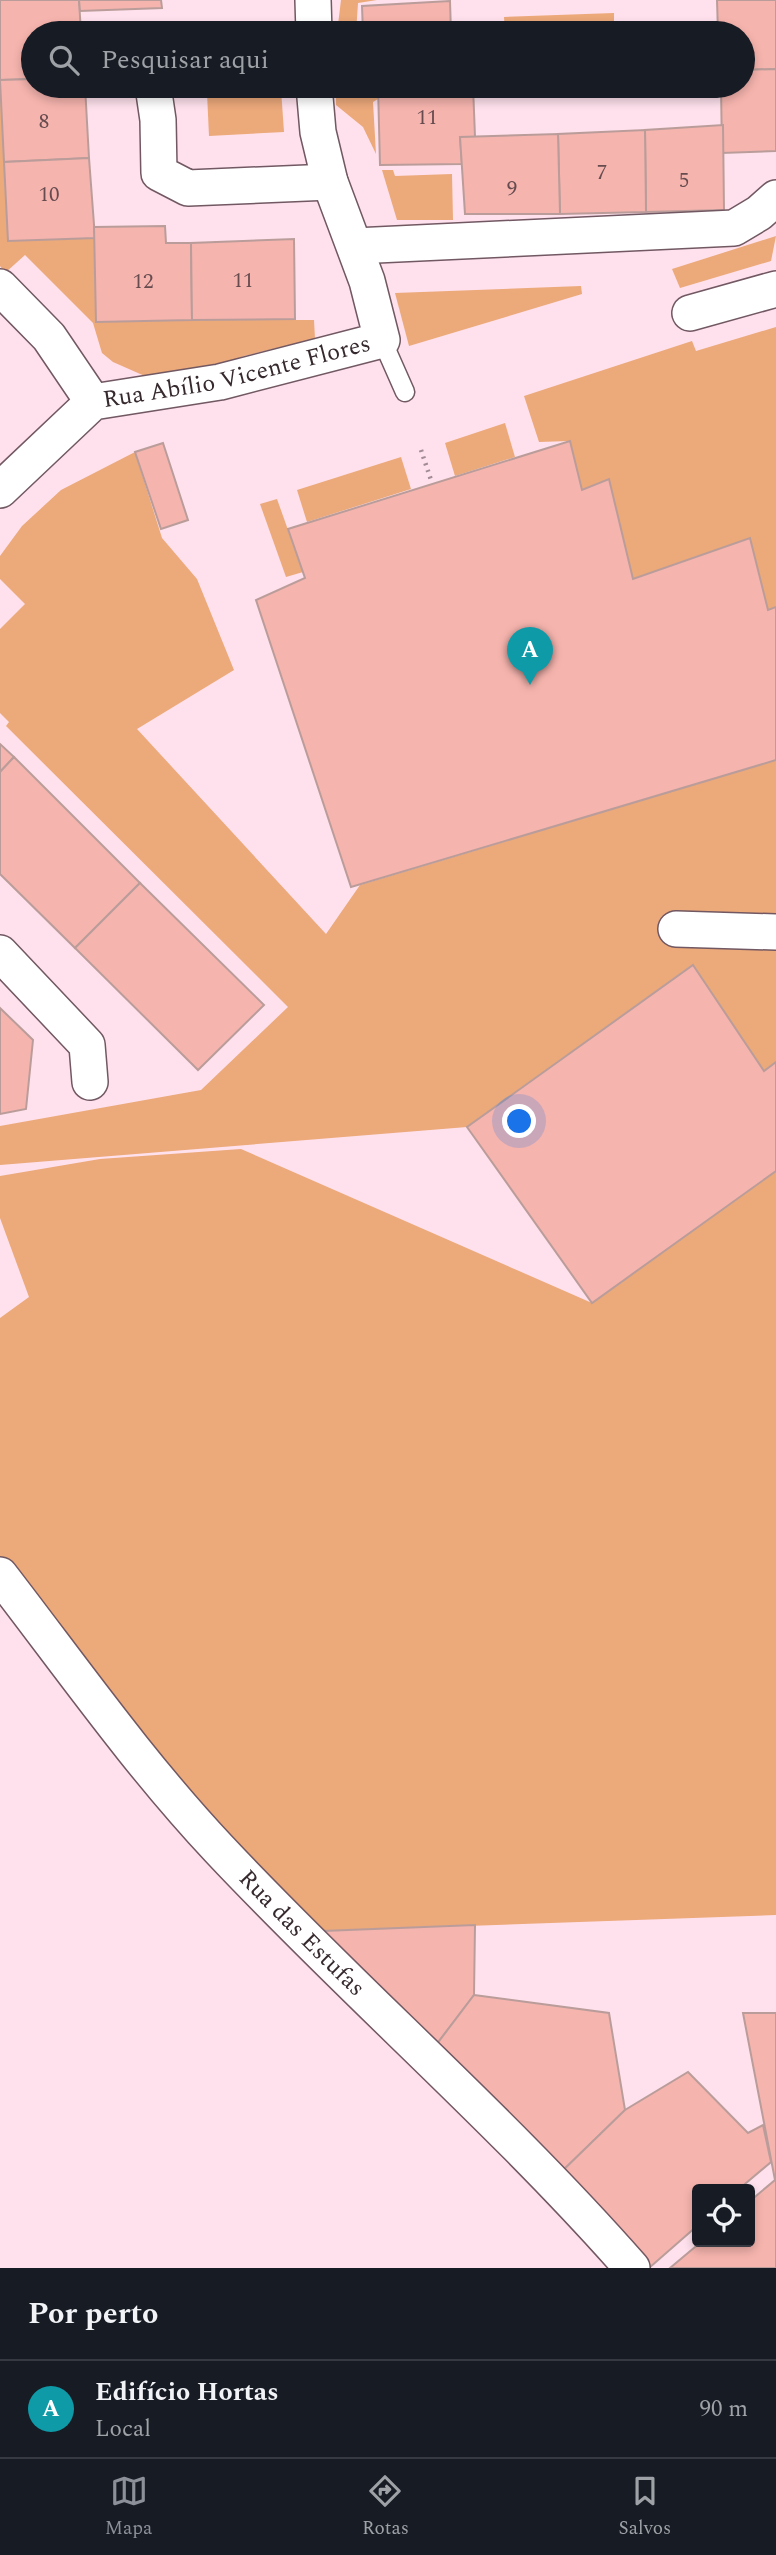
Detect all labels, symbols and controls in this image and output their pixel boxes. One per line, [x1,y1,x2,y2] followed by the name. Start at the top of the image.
[21,21,755,98] search box
[101,40,269,80] text: Pesquisar aqui
[45,41,83,79] icon: search
[417,102,438,134] house number: 11
[39,106,49,138] house number: 8
[597,157,607,189] house number: 7
[679,165,689,197] house number: 5
[507,173,517,205] house number: 9
[39,179,60,211] house number: 10
[233,265,254,297] house number: 11
[133,266,154,298] house number: 12
[100,326,375,418] street label: Rua Abílio Vicente Flores
[507,627,553,685] pin: A
[502,1104,536,1138] your location
[230,1862,373,2005] street label: Rua das Estufas
[692,2184,755,2247] map controls
[692,2184,755,2247] button: locate
[28,2291,158,2337] text: Por perto
[95,2372,279,2412] text: Edifício Hortas
[42,2392,60,2427] text: A
[699,2392,748,2427] text: 90 m
[95,2412,151,2447] text: Local
[105,2472,152,2543] tab: Mapa
[362,2472,409,2543] tab: Rotas
[618,2472,671,2543] tab: Salvos

